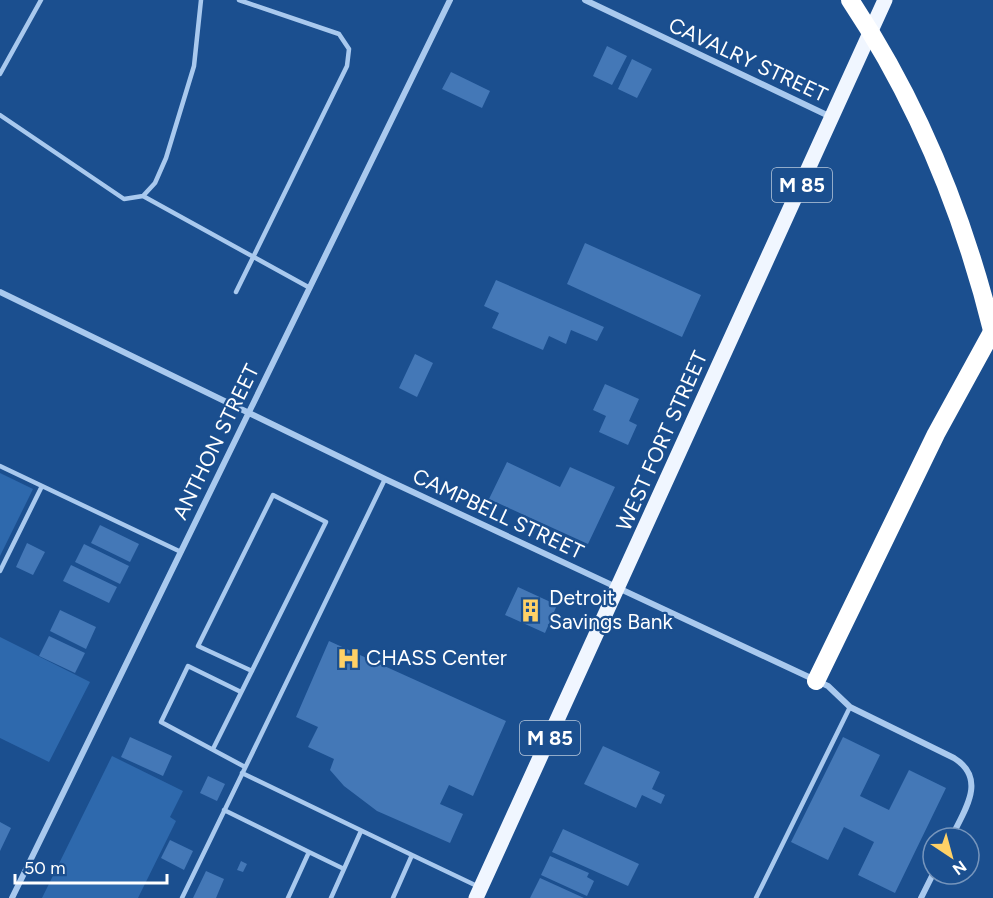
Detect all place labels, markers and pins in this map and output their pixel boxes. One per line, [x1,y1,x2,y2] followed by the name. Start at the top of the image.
[549,585,674,634] place label: Detroit Savings Bank
[518,597,544,623] building icon: Detroit Savings Bank
[335,645,361,671] hospital icon: CHASS Center
[366,645,507,670] place label: CHASS Center

